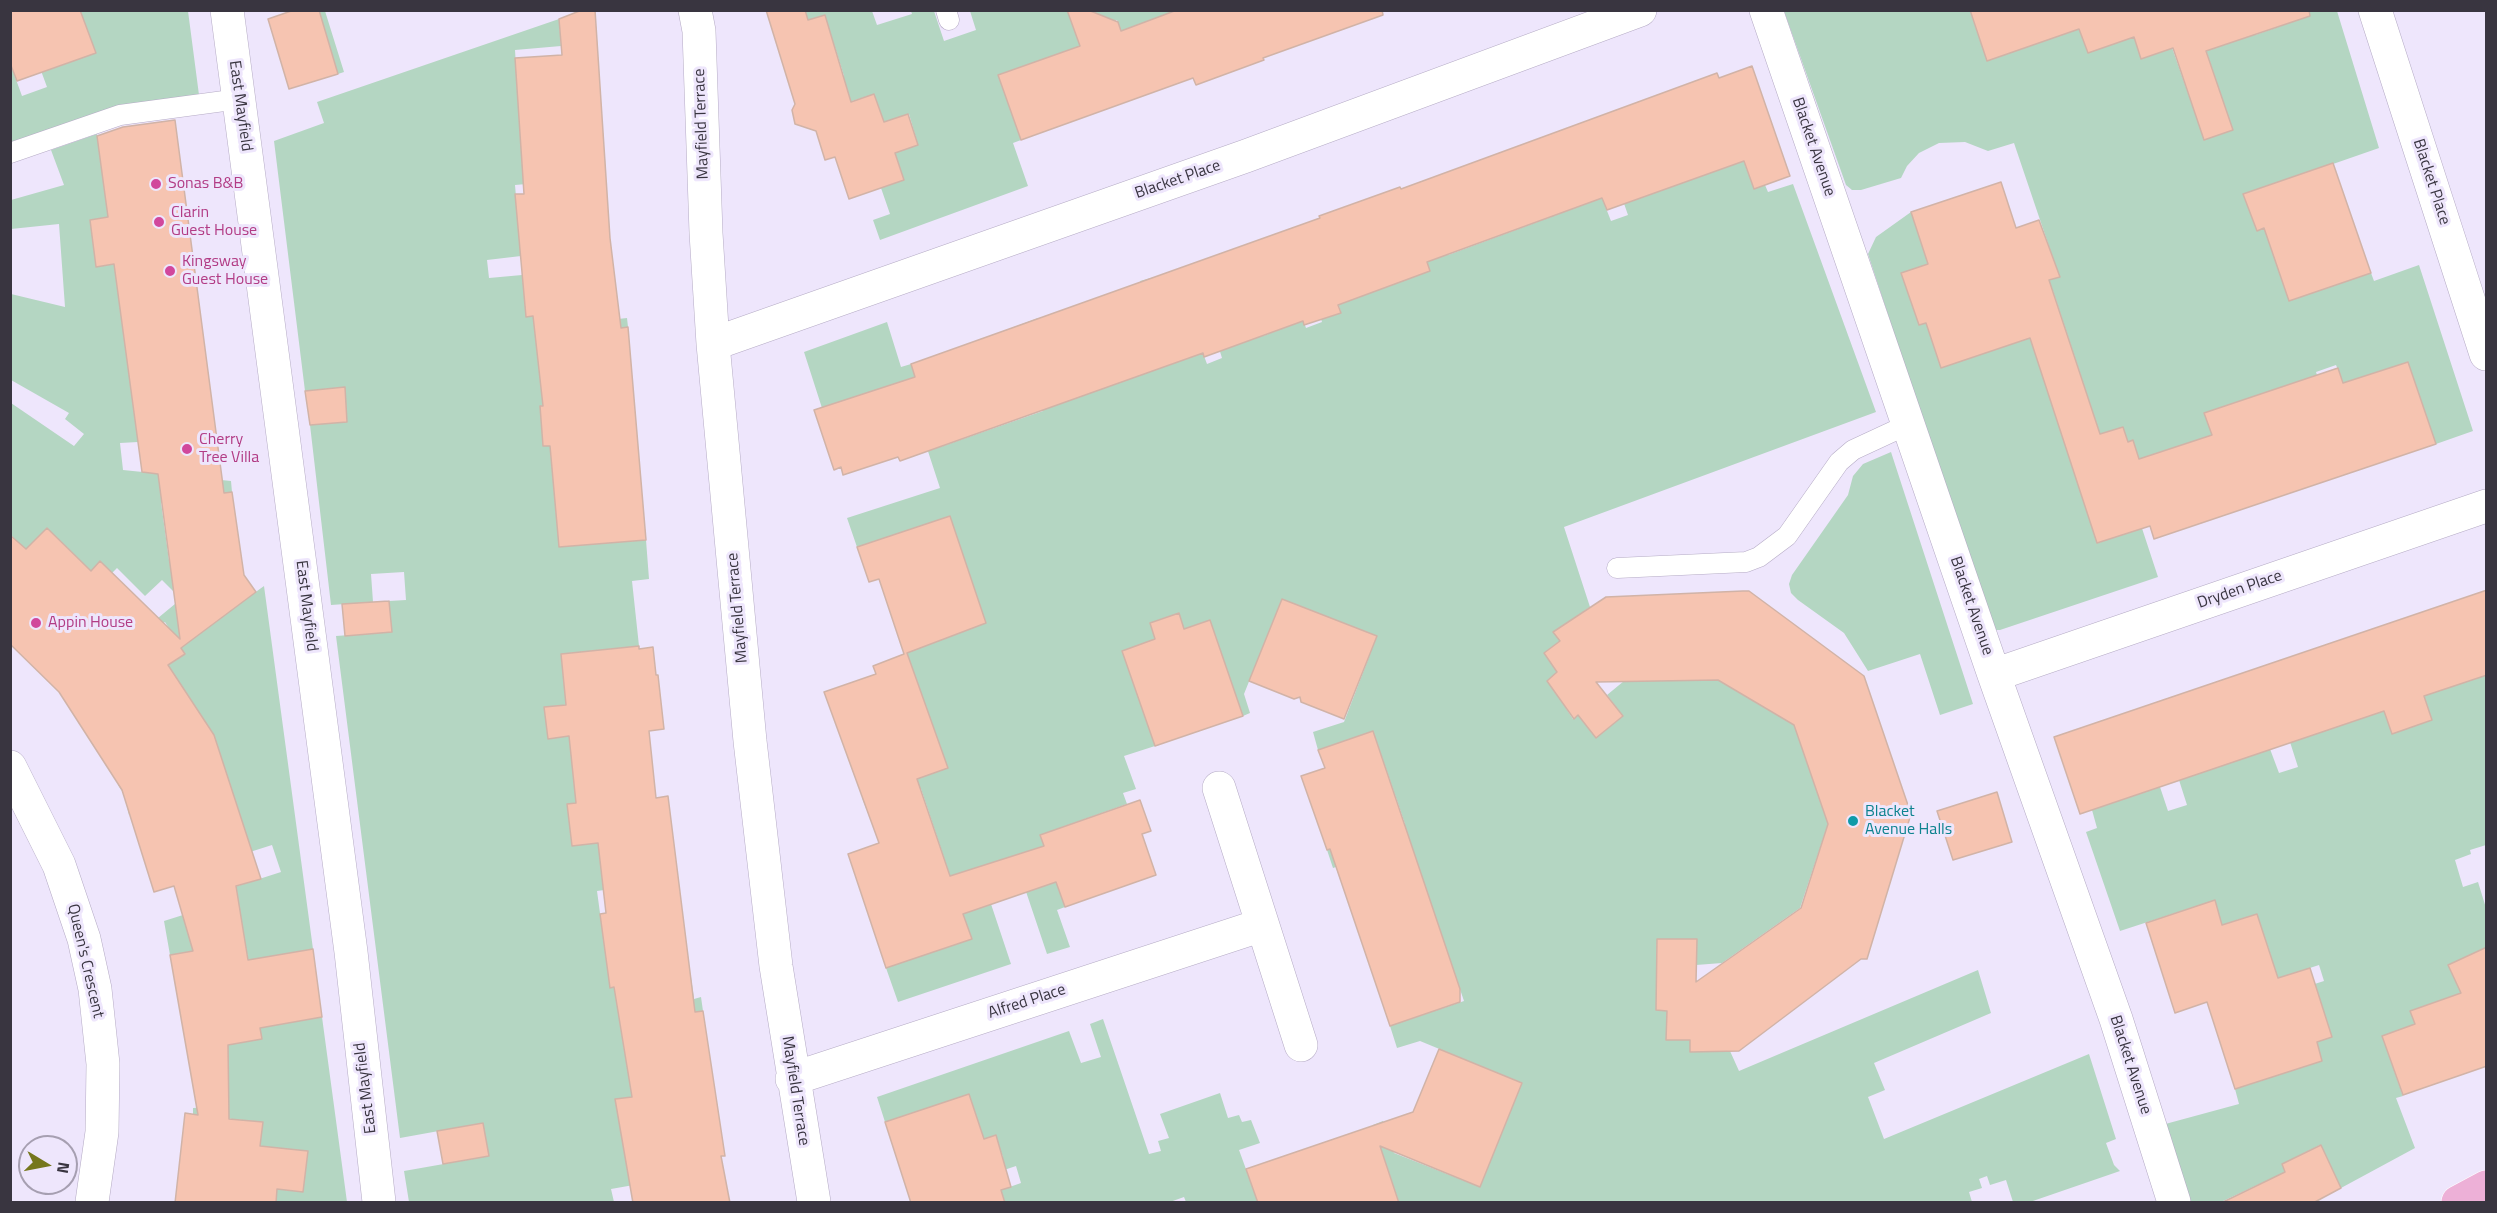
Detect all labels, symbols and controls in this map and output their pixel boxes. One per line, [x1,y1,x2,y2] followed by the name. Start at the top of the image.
[224,59,256,153] street label: East Mayfield
[690,68,714,180] street label: Mayfield Terrace
[1787,95,1839,199] street label: Blacket Avenue
[2408,137,2454,227] street label: Blacket Place
[1133,156,1223,204] street label: Blacket Place
[168,174,243,194] place label: Sonas B&B
[149,177,163,191] marker: Sonas B&B
[171,203,257,241] place label: Clarin Guest House
[152,215,166,229] marker: Clarin Guest House
[182,252,268,290] place label: Kingsway Guest House
[163,264,177,278] marker: Kingsway Guest House
[199,430,259,468] place label: Cherry Tree Villa
[180,442,194,456] marker: Cherry Tree Villa
[724,552,752,664] street label: Mayfield Terrace
[1945,554,1997,658] street label: Blacket Avenue
[291,559,321,653] street label: East Mayfield
[2195,567,2285,613] street label: Dryden Place
[48,613,133,633] place label: Appin House
[29,616,43,630] marker: Appin House
[1865,802,1952,840] place label: Blacket Avenue Halls
[1846,814,1860,828] marker: Blacket Avenue Halls
[63,902,107,1020] street label: Queen's Crescent
[986,980,1068,1024] street label: Alfred Place
[2105,1013,2155,1117] street label: Blacket Avenue
[777,1035,813,1147] street label: Mayfield Terrace
[351,1041,381,1135] street label: East Mayfield
[18,1135,78,1195] north arrow
[51,1160,77,1175] text: N

